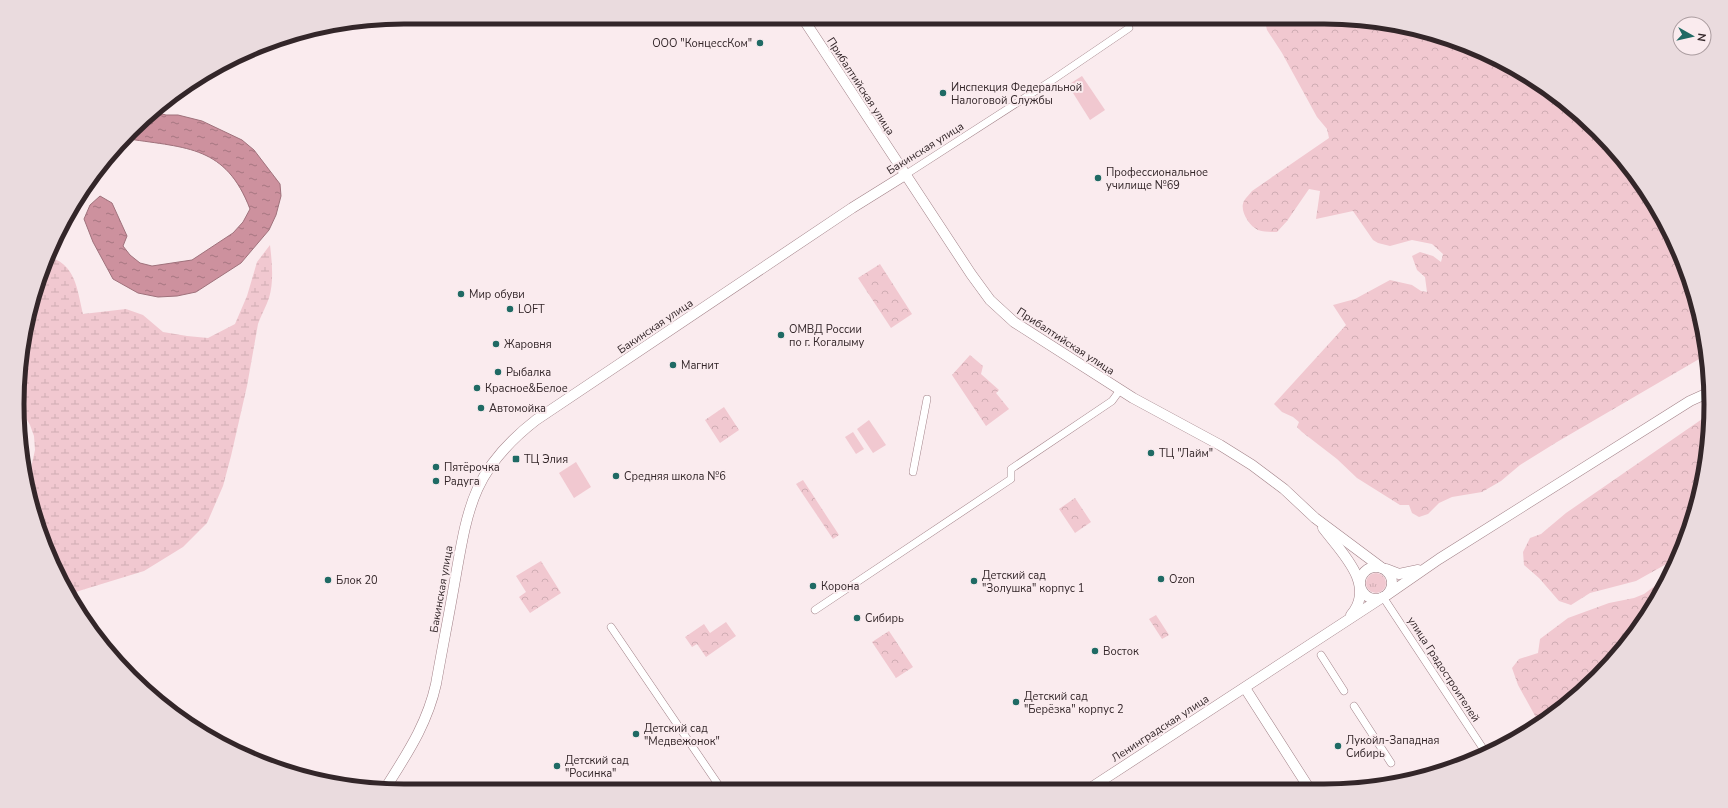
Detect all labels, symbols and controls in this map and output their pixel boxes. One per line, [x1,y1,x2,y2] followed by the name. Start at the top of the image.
[1672,16,1712,56] north arrow
[1693,32,1709,42] text: N
[823,34,898,138] street label: Прибалтийская улица
[652,36,752,51] place label: ООО "КонцессКом"
[755,38,765,48] marker: ООО "КонцессКом"
[951,80,1082,108] place label: Инспекция Федеральной Налоговой Службы
[938,88,948,98] marker: Инспекция Федеральной Налоговой Службы
[884,119,967,178] street label: Бакинская улица
[1106,165,1208,193] place label: Профессиональное училище №69
[1093,173,1103,183] marker: Профессиональное училище №69
[469,287,525,302] place label: Мир обуви
[456,289,466,299] marker: Мир обуви
[615,295,696,357] street label: Бакинская улица
[518,302,545,317] place label: LOFT
[505,304,515,314] marker: LOFT
[1014,304,1118,379] street label: Прибалтийская улица
[789,322,865,350] place label: ОМВД России по г. Когалыму
[776,330,786,340] marker: ОМВД России по г. Когалыму
[504,337,552,352] place label: Жаровня
[491,339,501,349] marker: Жаровня
[681,358,719,373] place label: Магнит
[668,360,678,370] marker: Магнит
[506,365,551,380] place label: Рыбалка
[493,367,503,377] marker: Рыбалка
[485,381,568,396] place label: Красное&Белое
[472,383,482,393] marker: Красное&Белое
[489,401,546,416] place label: Автомойка
[476,403,486,413] marker: Автомойка
[1159,446,1213,461] place label: ТЦ "Лайм"
[1146,448,1156,458] marker: ТЦ "Лайм"
[524,452,568,467] place label: ТЦ Элия
[511,454,521,464] marker: ТЦ Элия
[444,460,500,475] place label: Пятёрочка
[431,462,441,472] marker: Пятёрочка
[624,469,726,484] place label: Средняя школа №6
[611,471,621,481] marker: Средняя школа №6
[444,474,480,489] place label: Радуга
[431,476,441,486] marker: Радуга
[426,544,457,634] street label: Бакинская улица
[982,568,1084,596] place label: Детский сад "Золушка" корпус 1
[1169,572,1195,587] place label: Ozon
[336,573,378,588] place label: Блок 20
[1156,574,1166,584] marker: Ozon
[323,575,333,585] marker: Блок 20
[969,576,979,586] marker: Детский сад "Золушка" корпус 1
[821,579,859,594] place label: Корона
[808,581,818,591] marker: Корона
[865,611,904,626] place label: Сибирь
[852,613,862,623] marker: Сибирь
[1404,614,1483,725] street label: улица Градостроителей
[1103,644,1139,659] place label: Восток
[1090,646,1100,656] marker: Восток
[1024,689,1124,717] place label: Детский сад "Берёзка" корпус 2
[1109,691,1212,766] street label: Ленинградская улица
[1011,697,1021,707] marker: Детский сад "Берёзка" корпус 2
[644,721,720,749] place label: Детский сад "Медвежонок"
[631,729,641,739] marker: Детский сад "Медвежонок"
[1346,733,1440,761] place label: Лукойл-Западная Сибирь
[1333,741,1343,751] marker: Лукойл-Западная Сибирь
[565,753,629,781] place label: Детский сад "Росинка"
[552,761,562,771] marker: Детский сад "Росинка"

